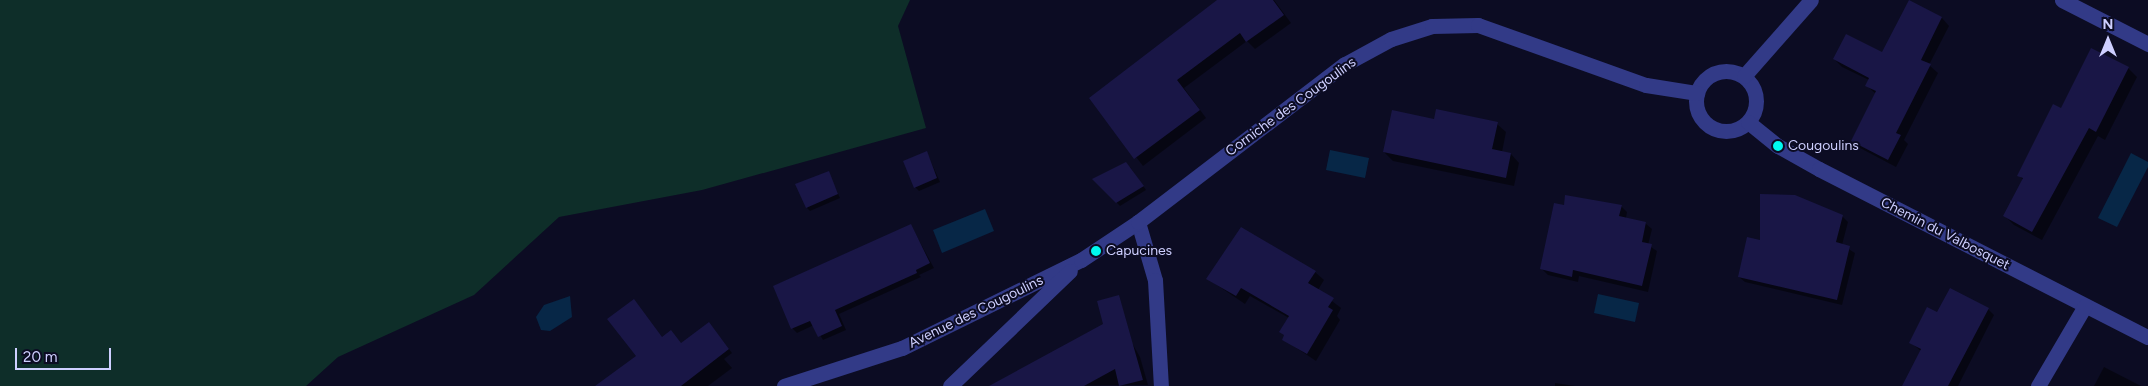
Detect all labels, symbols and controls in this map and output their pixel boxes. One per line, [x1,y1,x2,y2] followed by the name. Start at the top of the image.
[2083,15,2133,65] north arrow
[2103,16,2113,33] text: N
[1222,54,1360,160] street label: Corniche des Cougoulins
[1788,138,1859,154] place label: Cougoulins
[1772,140,1784,152] marker: Cougoulins
[1878,194,2012,274] street label: Chemin du Valbosquet
[1106,243,1172,259] place label: Capucines
[1090,245,1102,257] marker: Capucines
[906,272,1046,352] street label: Avenue des Cougoulins
[18,338,114,370] scale bar
[23,348,57,366] text: 20 m

